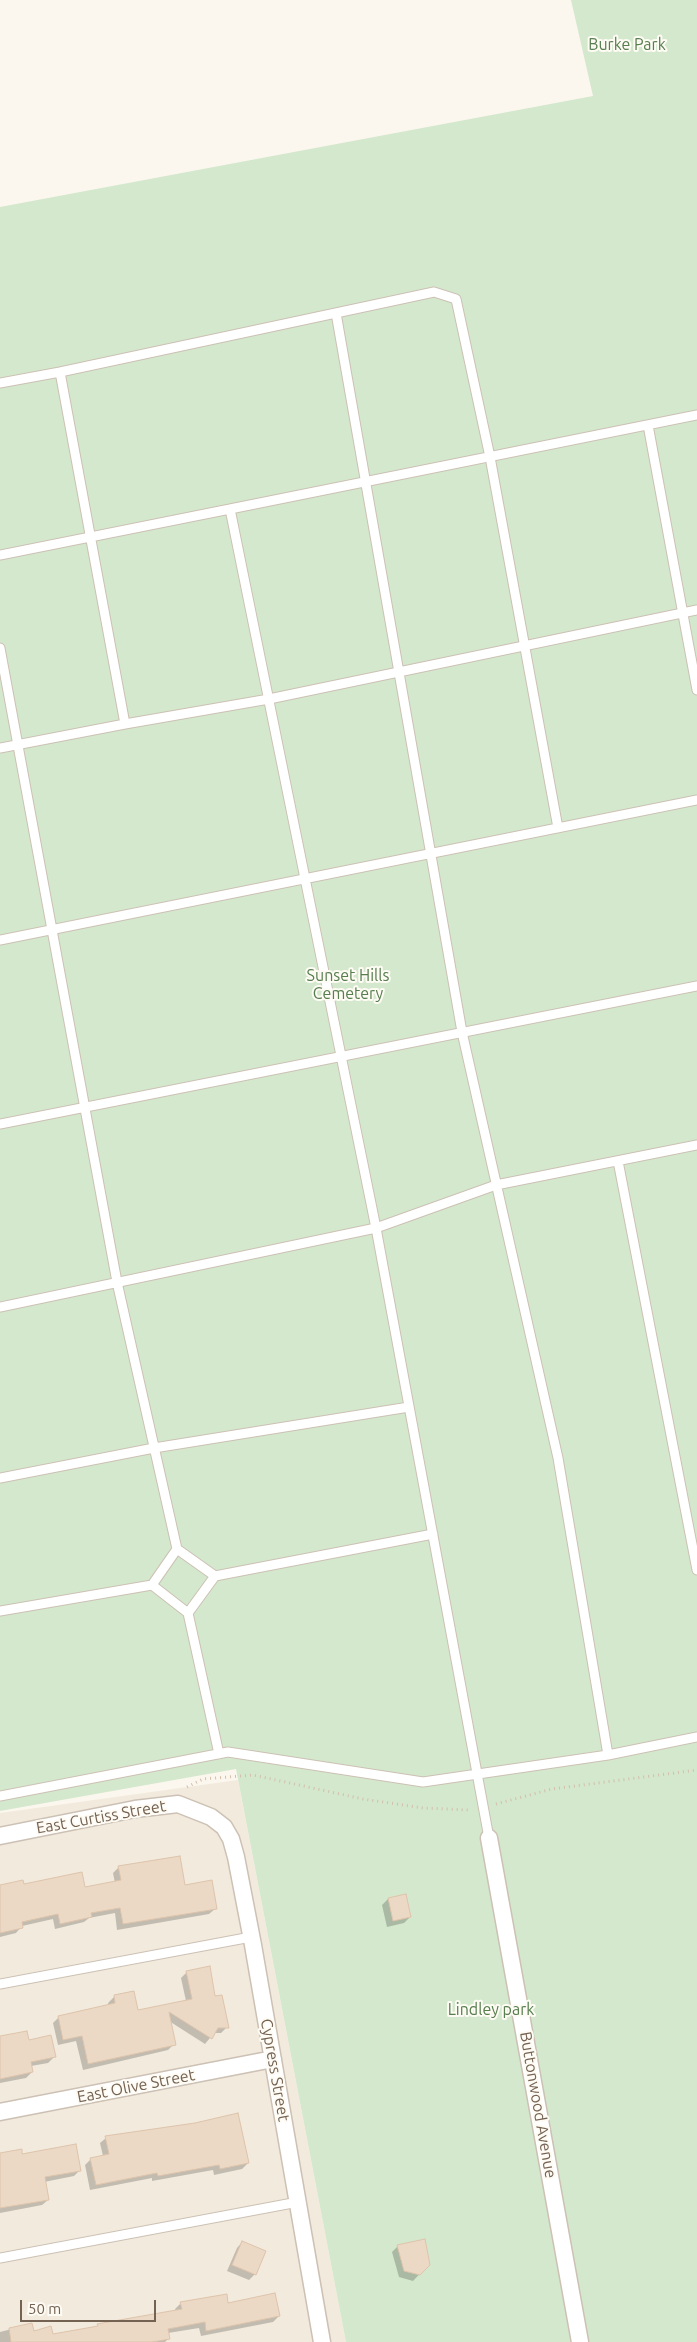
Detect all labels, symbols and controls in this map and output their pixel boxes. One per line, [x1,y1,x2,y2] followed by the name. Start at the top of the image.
[588,35,666,55] park label: Burke Park
[307,966,389,1004] park label: Sunset Hills Cemetery
[35,1796,167,1838] street label: East Curtiss Street
[448,2000,534,2020] park label: Lindley park
[257,2017,293,2123] street label: Cypress Street
[516,2030,560,2180] street label: Buttonwood Avenue
[76,2065,196,2107] street label: East Olive Street
[22,2290,159,2322] scale bar
[28,2300,61,2317] text: 50 m

